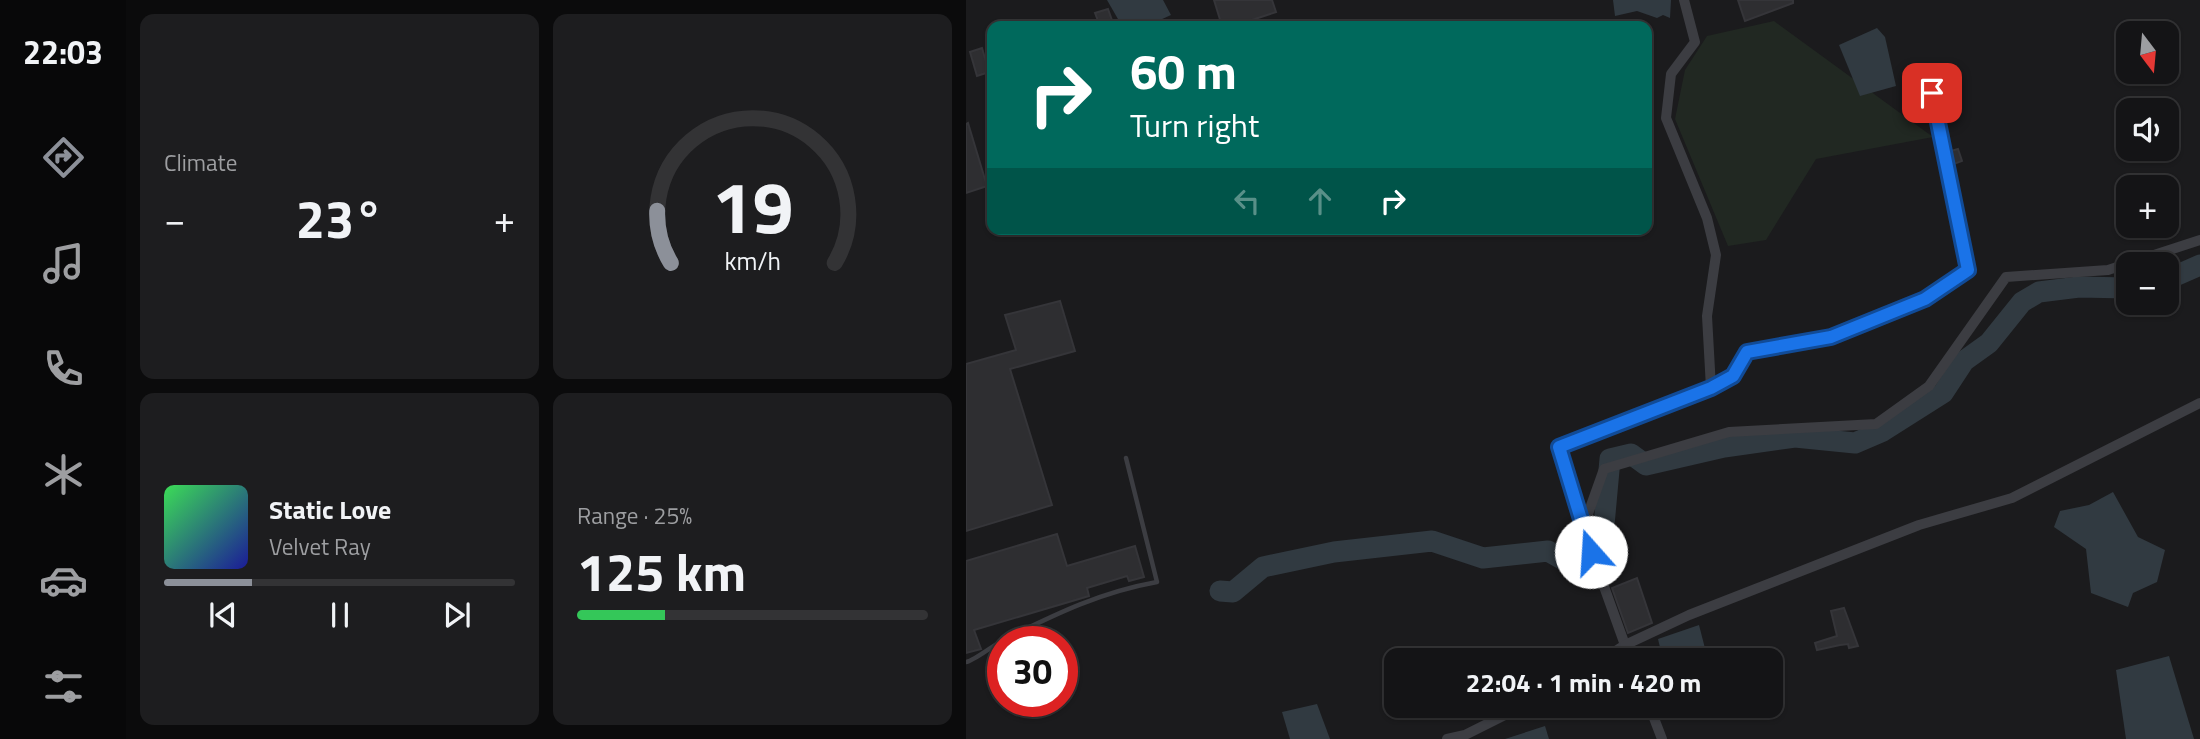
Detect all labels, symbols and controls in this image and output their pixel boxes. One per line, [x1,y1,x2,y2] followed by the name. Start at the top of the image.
[2116,21,2179,84] north arrow
[2116,21,2179,315] map controls
[23,28,103,76] text: 22:03
[1130,33,1237,108] text: 60 m
[1015,49,1106,140] icon: right
[1902,63,1962,123] pin
[1913,74,1951,112] icon: arrive
[2116,98,2179,161] button: sound
[1130,101,1259,149] text: Turn right
[39,133,88,182] icon: directions
[164,145,237,180] text: Climate
[712,151,793,261] text: 19
[2116,175,2179,238] button: +
[296,179,383,258] text: 23°
[1228,182,1266,220] icon: left
[1301,182,1339,220] icon: ahead
[1374,182,1412,220] icon: right
[164,190,185,248] text: −
[494,190,515,248] text: +
[39,239,88,288] icon: music
[724,241,781,279] text: km/h
[2116,252,2179,315] button: −
[39,344,88,393] icon: phone
[39,450,88,499] icon: climate
[269,490,391,529] text: Static Love
[577,498,692,533] text: Range · 25%
[1554,515,1628,589] position arrow
[269,529,371,564] text: Velvet Ray
[577,532,746,611] text: 125 km
[39,556,88,605] icon: car
[204,596,242,634] icon: previous
[321,596,359,634] icon: pause
[438,596,476,634] icon: next
[987,626,1078,717] speed limit sign: 30
[39,662,88,711] icon: filters
[1466,663,1701,702] text: 22:04 · 1 min · 420 m

